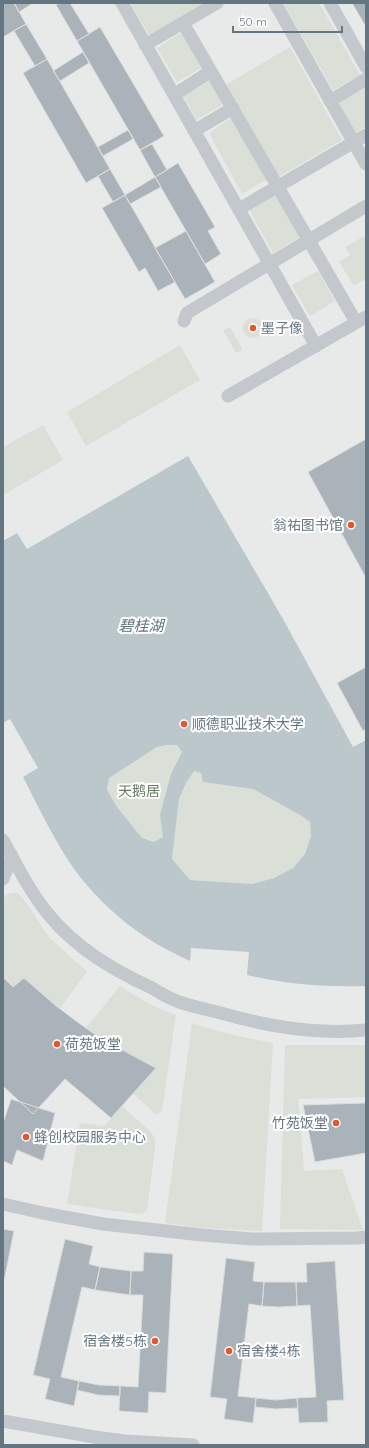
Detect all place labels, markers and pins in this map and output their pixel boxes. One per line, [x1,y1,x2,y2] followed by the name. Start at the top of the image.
[261,319,303,337] place label: 墨子像
[248,323,258,333] marker: 墨子像
[273,516,343,534] place label: 翁祐图书馆
[346,520,356,530] marker: 翁祐图书馆
[192,715,304,733] place label: 顺德职业技术大学
[179,719,189,729] marker: 顺德职业技术大学
[65,1035,121,1053] place label: 荷苑饭堂
[52,1039,62,1049] marker: 荷苑饭堂
[272,1114,328,1132] place label: 竹苑饭堂
[331,1118,341,1128] marker: 竹苑饭堂
[34,1128,146,1146] place label: 蜂创校园服务中心
[21,1132,31,1142] marker: 蜂创校园服务中心
[83,1332,147,1350] place label: 宿舍楼5栋
[150,1336,160,1346] marker: 宿舍楼5栋
[237,1342,300,1360] place label: 宿舍楼4栋
[224,1346,234,1356] marker: 宿舍楼4栋

